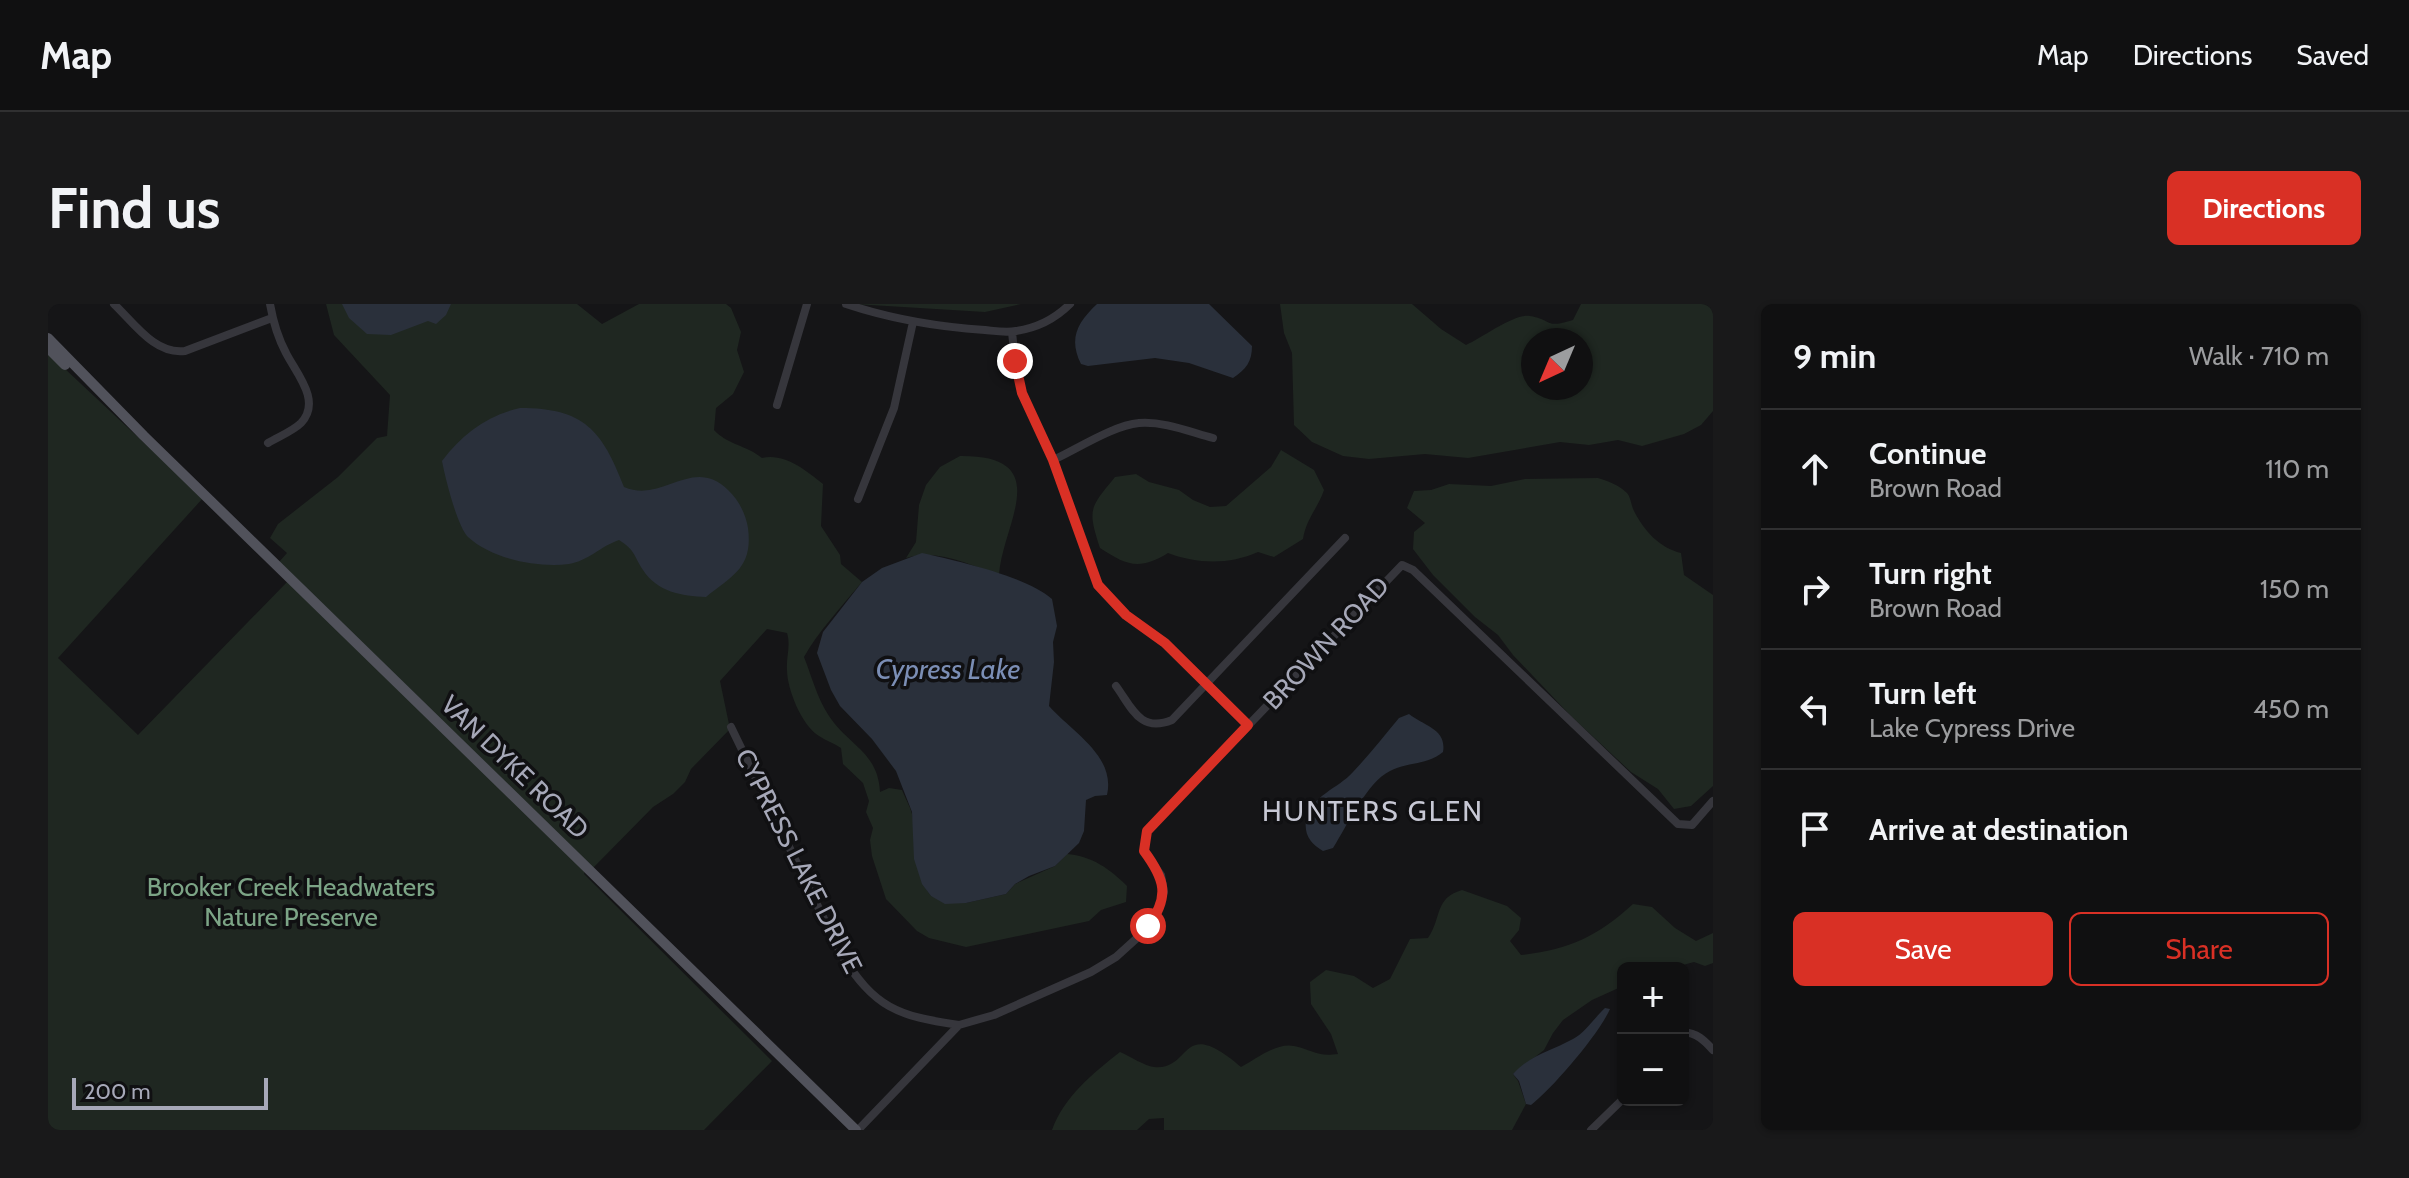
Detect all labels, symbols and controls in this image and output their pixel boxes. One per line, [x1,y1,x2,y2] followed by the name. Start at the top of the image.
[40,32,112,79] text: Map
[2037,38,2089,72] text: Map
[2133,38,2252,72] text: Directions
[2296,38,2369,72] text: Saved
[2167,171,2361,245] button: Directions
[48,174,221,242] text: Find us
[1521,328,1593,400] north arrow
[1793,335,1876,377] text: 9 min
[2189,340,2329,372] text: Walk · 710 m
[997,343,1033,379] route end
[1869,435,1986,472] text: Continue
[1793,447,1837,491] icon: ahead
[2265,453,2329,485] text: 110 m
[1869,472,2002,504] text: Brown Road
[1869,555,1992,592] text: Turn right
[1793,567,1837,611] icon: right
[1256,570,1396,716] street label: BROWN ROAD
[2260,573,2329,605] text: 150 m
[1869,592,2002,624] text: Brown Road
[876,652,1020,686] water label: Cypress Lake
[1869,675,1977,712] text: Turn left
[1793,687,1837,731] icon: left
[434,688,596,846] street label: VAN DYKE ROAD
[2253,693,2329,725] text: 450 m
[1869,712,2075,744] text: Lake Cypress Drive
[729,744,869,978] street label: CYPRESS LAKE DRIVE
[1262,794,1484,828] district label: HUNTERS GLEN
[1793,807,1837,851] icon: arrive
[1869,811,2129,848] text: Arrive at destination
[147,871,435,933] park label: Brooker Creek Headwaters Nature Preserve
[1130,908,1166,944] route start
[1793,912,2053,986] button: Save
[2069,912,2329,986] button: Share
[1617,962,1689,1106] map controls
[1617,962,1689,1034] button: +
[1617,1034,1689,1106] button: −
[72,1074,268,1110] scale bar
[84,1078,150,1105] text: 200 m

